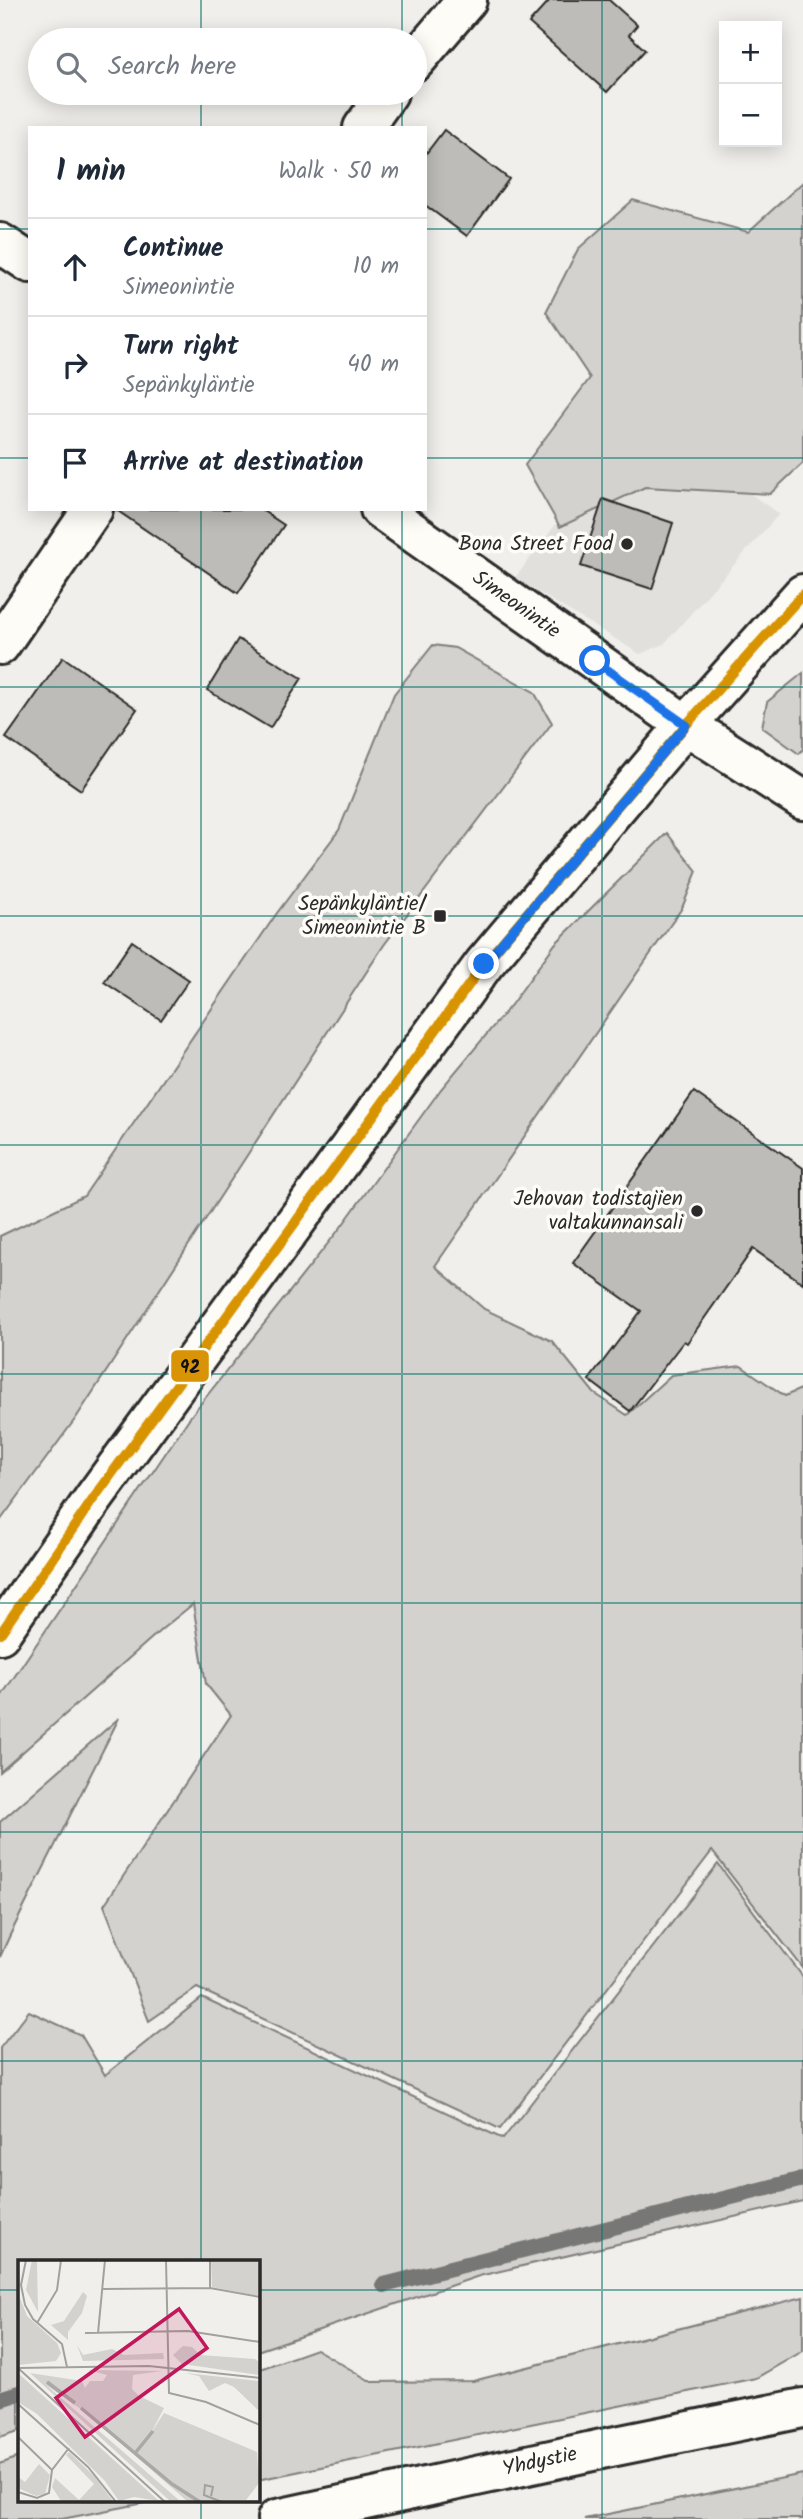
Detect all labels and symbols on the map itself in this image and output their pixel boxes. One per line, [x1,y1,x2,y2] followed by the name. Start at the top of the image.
[458,528,614,561] place label: Bona Street Food
[619,536,635,552] marker: Bona Street Food
[465,562,568,648] street label: Simeonintie
[579,645,610,676] route start
[298,888,428,945] place label: Sepänkyläntie/ Simeonintie B
[432,908,448,924] marker: Sepänkyläntie/ Simeonintie B
[468,948,499,979] route end
[514,1183,684,1240] place label: Jehovan todistajien valtakunnansali
[689,1203,705,1219] marker: Jehovan todistajien valtakunnansali
[170,1349,210,1383] line badge: 92
[180,1353,200,1383] text: 92
[18,2260,259,2502] inset map
[500,2438,581,2486] street label: Yhdystie

